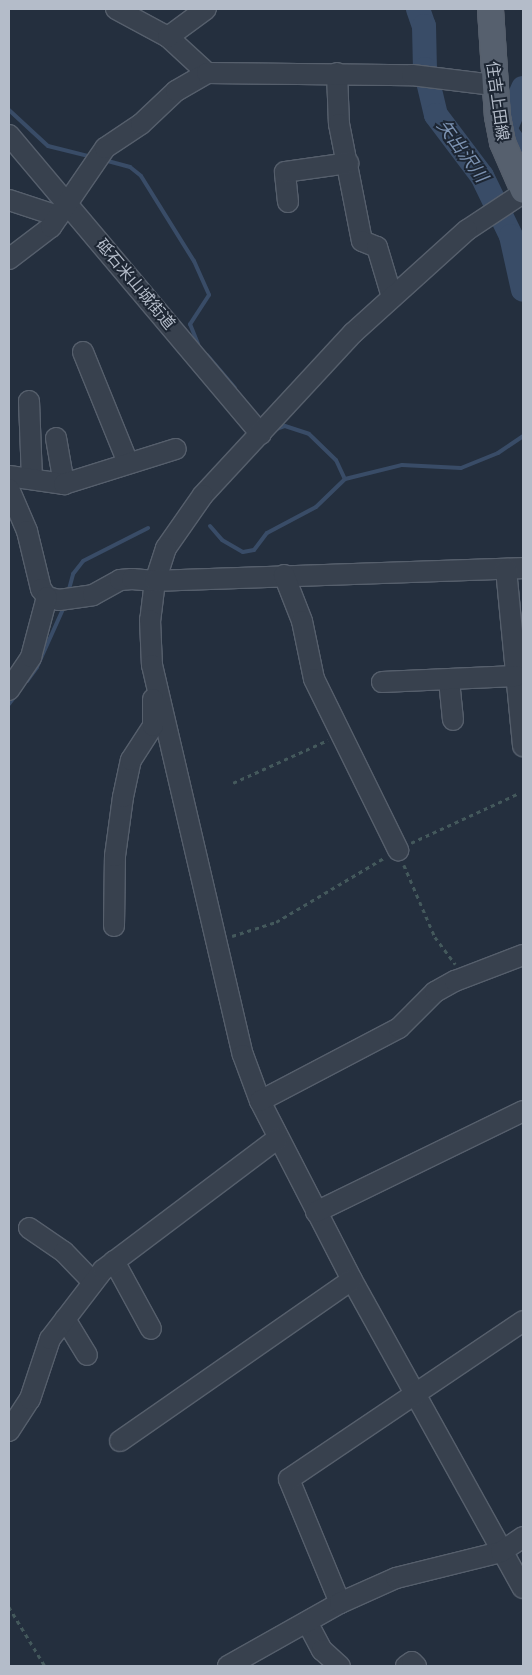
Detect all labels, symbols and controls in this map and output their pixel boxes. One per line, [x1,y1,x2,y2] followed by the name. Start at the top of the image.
[483,60,513,142] street label: 住吉上田線
[432,116,492,186] water label: 矢出沢川
[93,235,179,333] street label: 砥石米山城街道

